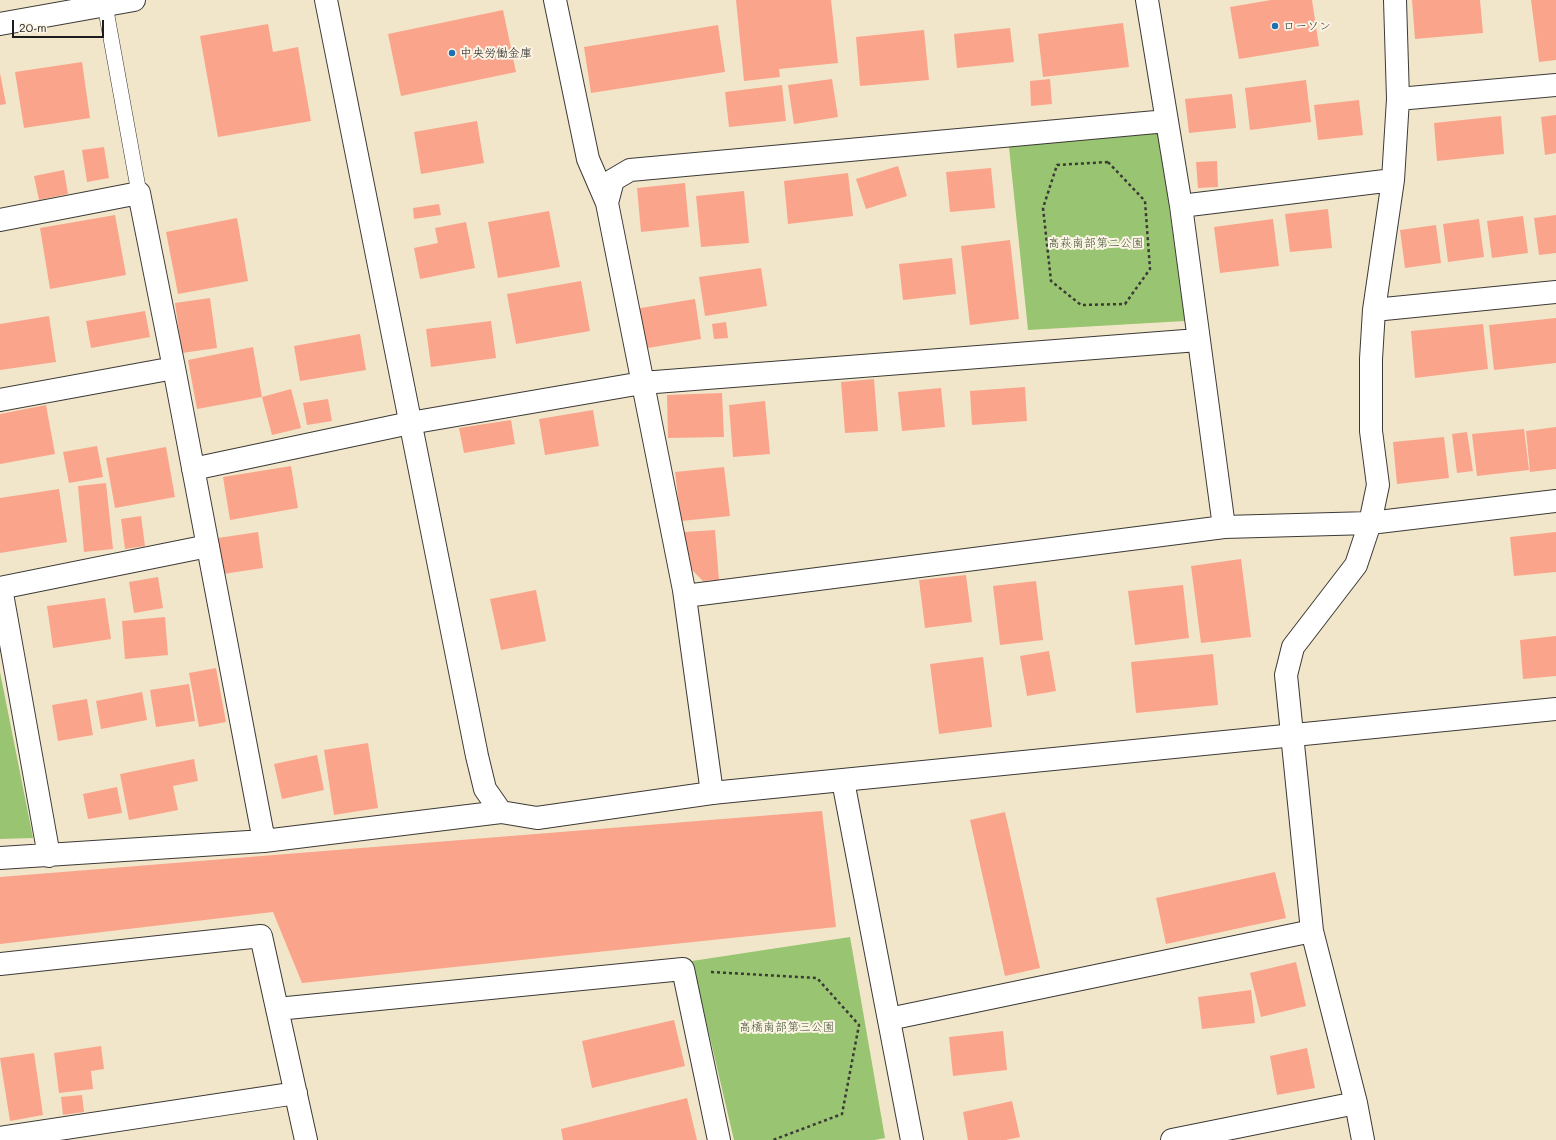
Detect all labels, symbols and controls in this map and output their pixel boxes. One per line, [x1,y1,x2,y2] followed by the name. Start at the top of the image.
[14,12,106,38] scale bar
[19,19,47,35] text: 20 m
[1283,19,1331,33] place label: ローソン
[1270,21,1280,31] marker: ローソン
[460,46,532,60] place label: 中央労働金庫
[447,48,457,58] marker: 中央労働金庫
[1048,236,1144,250] park label: 高萩南部第二公園
[739,1020,835,1034] park label: 高橋南部第三公園

